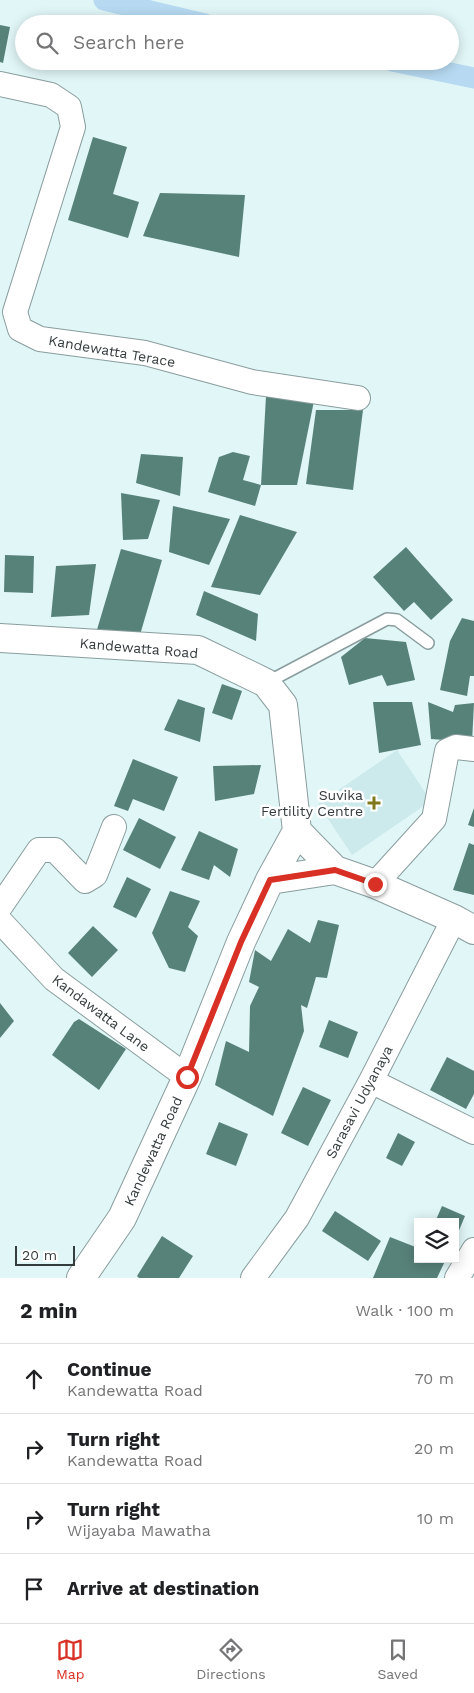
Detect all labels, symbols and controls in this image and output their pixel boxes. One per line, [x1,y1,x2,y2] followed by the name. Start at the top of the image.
[15,15,459,70] search box
[33,29,61,57] icon: search
[73,31,184,54] text: Search here
[47,332,177,370] street label: Kandewatta Terace
[79,635,199,661] street label: Kandewatta Road
[261,787,363,819] place label: Suvika Fertility Centre
[367,796,381,810] marker: Suvika Fertility Centre
[364,873,387,896] route end
[49,971,153,1055] street label: Kandawatta Lane
[322,1043,396,1161] street label: Sarasavi Udyanaya
[176,1066,199,1089] route start
[121,1094,185,1208] street label: Kandewatta Road
[414,1218,459,1263] map controls
[414,1218,459,1263] button: layers
[15,1243,75,1266] scale bar
[22,1247,57,1263] text: 20 m
[20,1298,77,1323] text: 2 min
[356,1301,454,1320] text: Walk · 100 m
[67,1358,151,1381] text: Continue
[20,1365,48,1393] icon: ahead
[415,1369,454,1388] text: 70 m
[67,1381,203,1400] text: Kandewatta Road
[67,1428,160,1451] text: Turn right
[20,1435,48,1463] icon: right
[414,1439,454,1458] text: 20 m
[67,1451,203,1470] text: Kandewatta Road
[67,1498,160,1521] text: Turn right
[20,1505,48,1533] icon: right
[417,1509,454,1528] text: 10 m
[67,1521,211,1540] text: Wijayaba Mawatha
[20,1575,48,1603] icon: arrive
[67,1577,259,1600] text: Arrive at destination
[56,1636,85,1682] tab: Map
[196,1636,266,1682] tab: Directions
[377,1636,418,1682] tab: Saved

